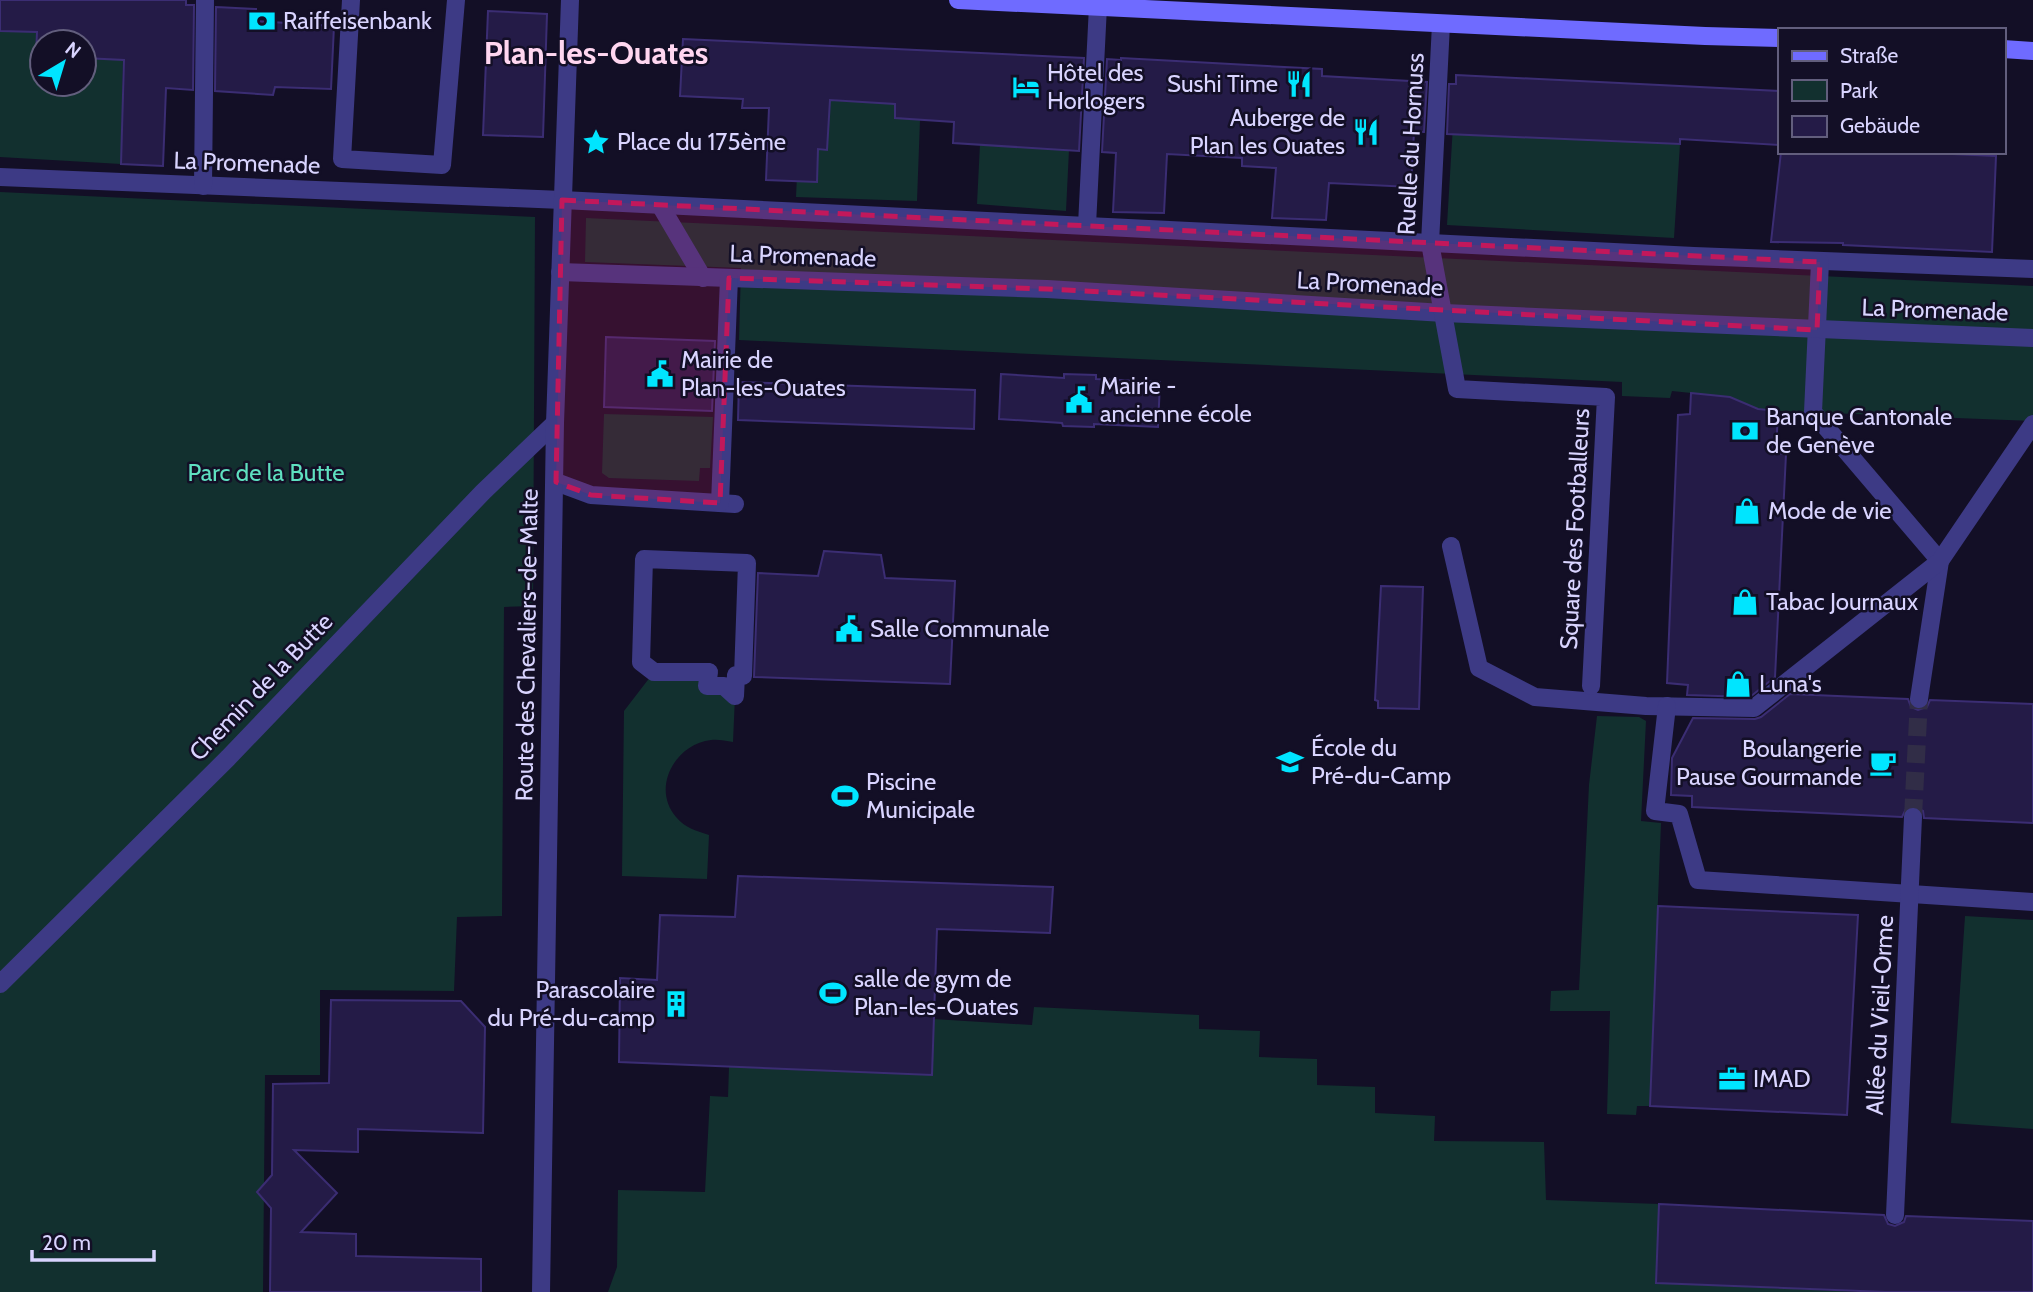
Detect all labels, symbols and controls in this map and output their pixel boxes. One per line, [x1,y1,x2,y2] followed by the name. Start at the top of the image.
[247,6,277,36] bank icon: Raiffeisenbank
[283,6,432,35] place label: Raiffeisenbank
[28,28,98,98] north arrow
[1778,28,2005,154] legend
[484,33,708,72] district label: Plan-les-Ouates
[61,37,86,63] text: N
[1840,43,1899,68] text: Straße
[1391,52,1430,236] street label: Ruelle du Hornuss
[1047,58,1145,115] place label: Hôtel des Horlogers
[1167,69,1278,98] place label: Sushi Time
[1284,69,1314,99] restaurant icon: Sushi Time
[1011,72,1041,102] hotel icon: Hôtel des Horlogers
[1840,78,1878,103] text: Park
[1190,103,1345,160] place label: Auberge de Plan les Ouates
[1840,113,1920,138] text: Gebäude
[1351,117,1381,147] restaurant icon: Auberge de Plan les Ouates
[581,127,611,157] place icon: Place du 175ème
[617,127,786,156] place label: Place du 175ème
[173,145,321,180] street label: La Promenade
[729,238,877,273] street label: La Promenade
[1296,265,1444,302] street label: La Promenade
[1861,292,2009,327] street label: La Promenade
[681,345,846,402] place label: Mairie de Plan-les-Ouates
[645,359,675,389] public building icon: Mairie de Plan-les-Ouates
[1100,371,1252,428] place label: Mairie - ancienne école
[1064,385,1094,415] public building icon: Mairie - ancienne école
[1766,402,1952,459] place label: Banque Cantonale de Genève
[1554,408,1595,650] street label: Square des Footballeurs
[1730,416,1760,446] bank icon: Banque Cantonale de Genève
[187,458,345,487] park label: Parc de la Butte
[509,488,544,802] street label: Route des Chevaliers-de-Malte
[1732,496,1762,526] shop icon: Mode de vie
[1768,496,1892,525] place label: Mode de vie
[1730,587,1760,617] shop icon: Tabac Journaux
[1766,587,1919,616] place label: Tabac Journaux
[183,607,338,766] street label: Chemin de la Butte
[834,614,864,644] public building icon: Salle Communale
[870,614,1050,643] place label: Salle Communale
[1723,669,1753,699] shop icon: Luna's
[1759,669,1822,698] place label: Luna's
[1311,733,1451,790] place label: École du Pré-du-Camp
[1676,734,1862,791] place label: Boulangerie Pause Gourmande
[1275,747,1305,777] school or university icon: École du Pré-du-Camp
[1868,748,1898,778] cafe icon: Boulangerie Pause Gourmande
[866,767,975,824] place label: Piscine Municipale
[830,781,860,811] sports icon: Piscine Municipale
[1860,914,1899,1116] street label: Allée du Vieil-Orme
[854,964,1019,1021] place label: salle de gym de Plan-les-Ouates
[488,975,655,1032] place label: Parascolaire du Pré-du-camp
[818,978,848,1008] sports icon: salle de gym de Plan-les-Ouates
[661,989,691,1019] building icon: Parascolaire du Pré-du-camp
[1717,1064,1747,1094] office icon: IMAD
[1753,1064,1811,1093] place label: IMAD
[32,1218,154,1262] scale bar
[42,1230,91,1255] text: 20 m

